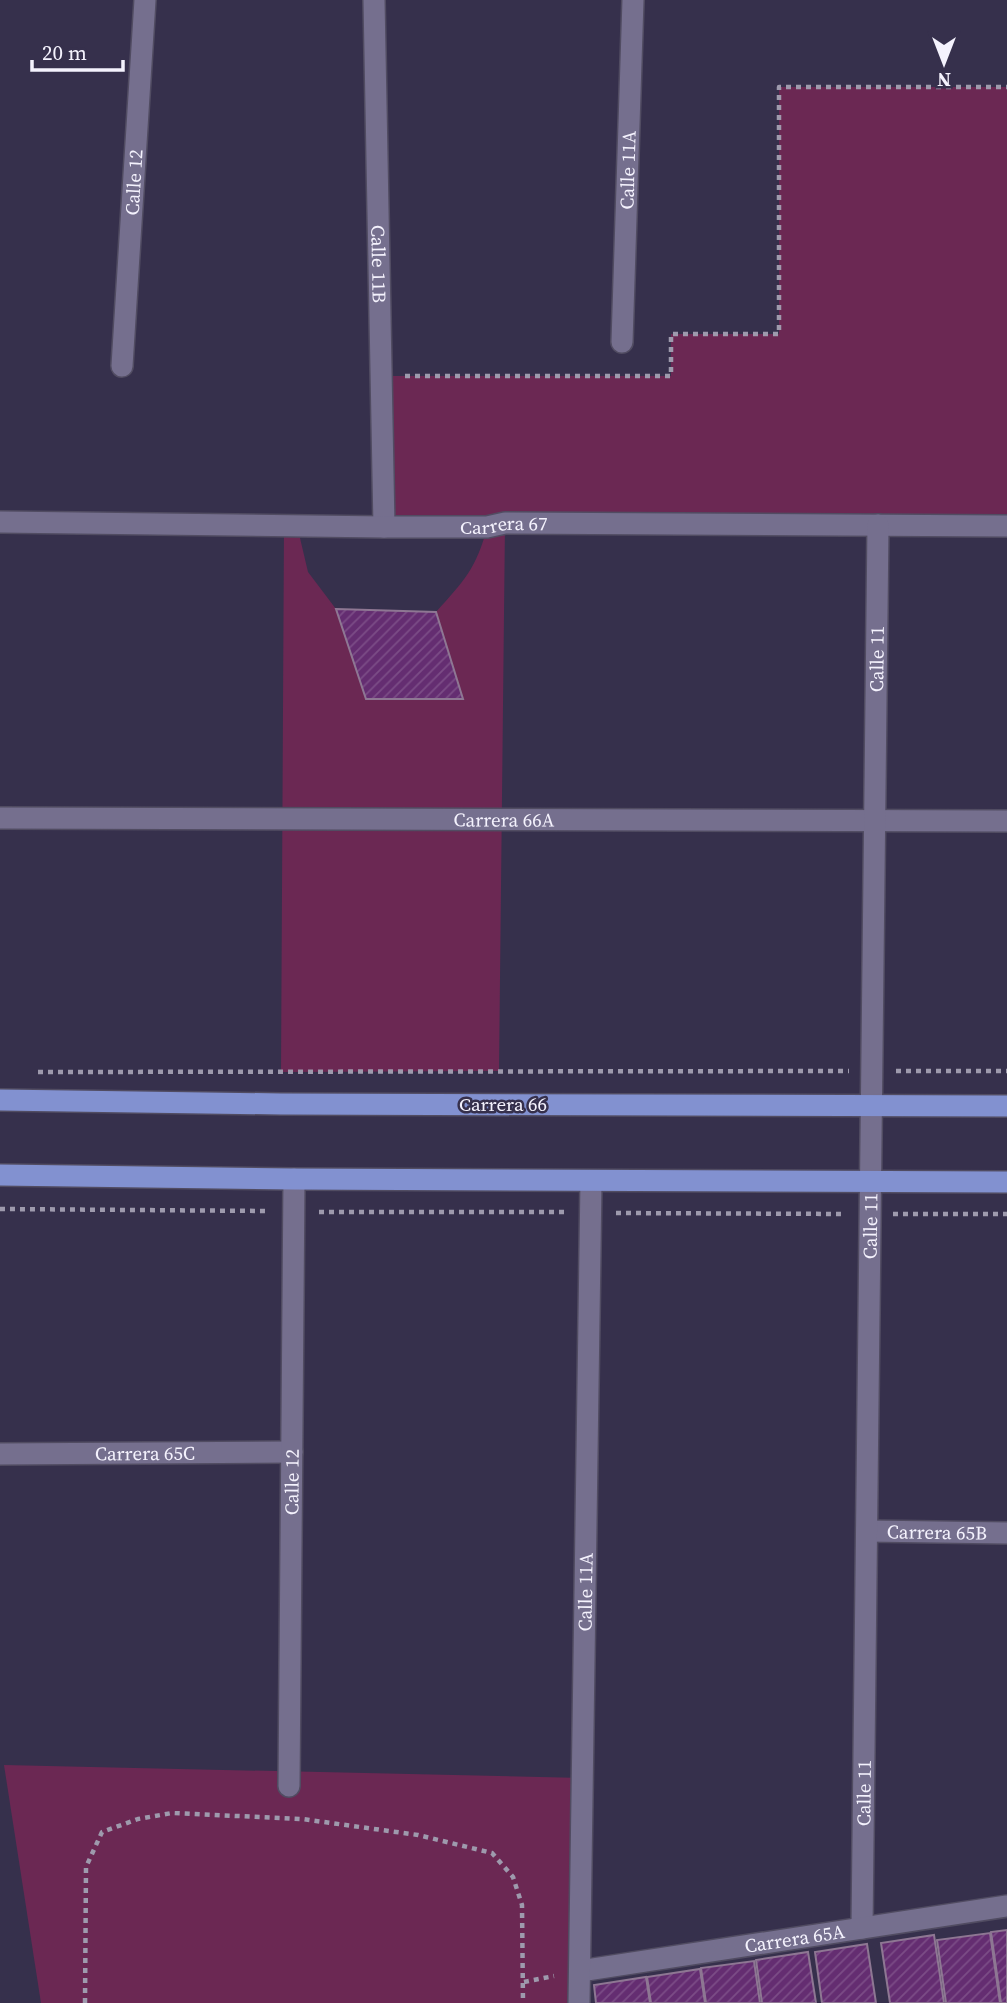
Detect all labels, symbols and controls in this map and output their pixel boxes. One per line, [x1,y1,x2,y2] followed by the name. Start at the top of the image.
[32,28,122,72] scale bar
[909,28,979,98] north arrow
[42,38,87,67] text: 20 m
[937,67,951,93] text: N
[613,130,642,210] street label: Calle 11A
[118,149,149,216] street label: Calle 12
[365,225,393,303] street label: Calle 11B
[460,510,548,540] street label: Carrera 67
[863,626,890,692] street label: Calle 11
[454,806,555,833] street label: Carrera 66A
[459,1091,547,1117] street label: Carrera 66
[857,1193,883,1259] street label: Calle 11
[95,1440,195,1466] street label: Carrera 65C
[278,1449,305,1515] street label: Calle 12
[887,1518,987,1546] street label: Carrera 65B
[571,1552,599,1632] street label: Calle 11A
[850,1760,877,1826] street label: Calle 11
[743,1918,847,1959] street label: Carrera 65A

